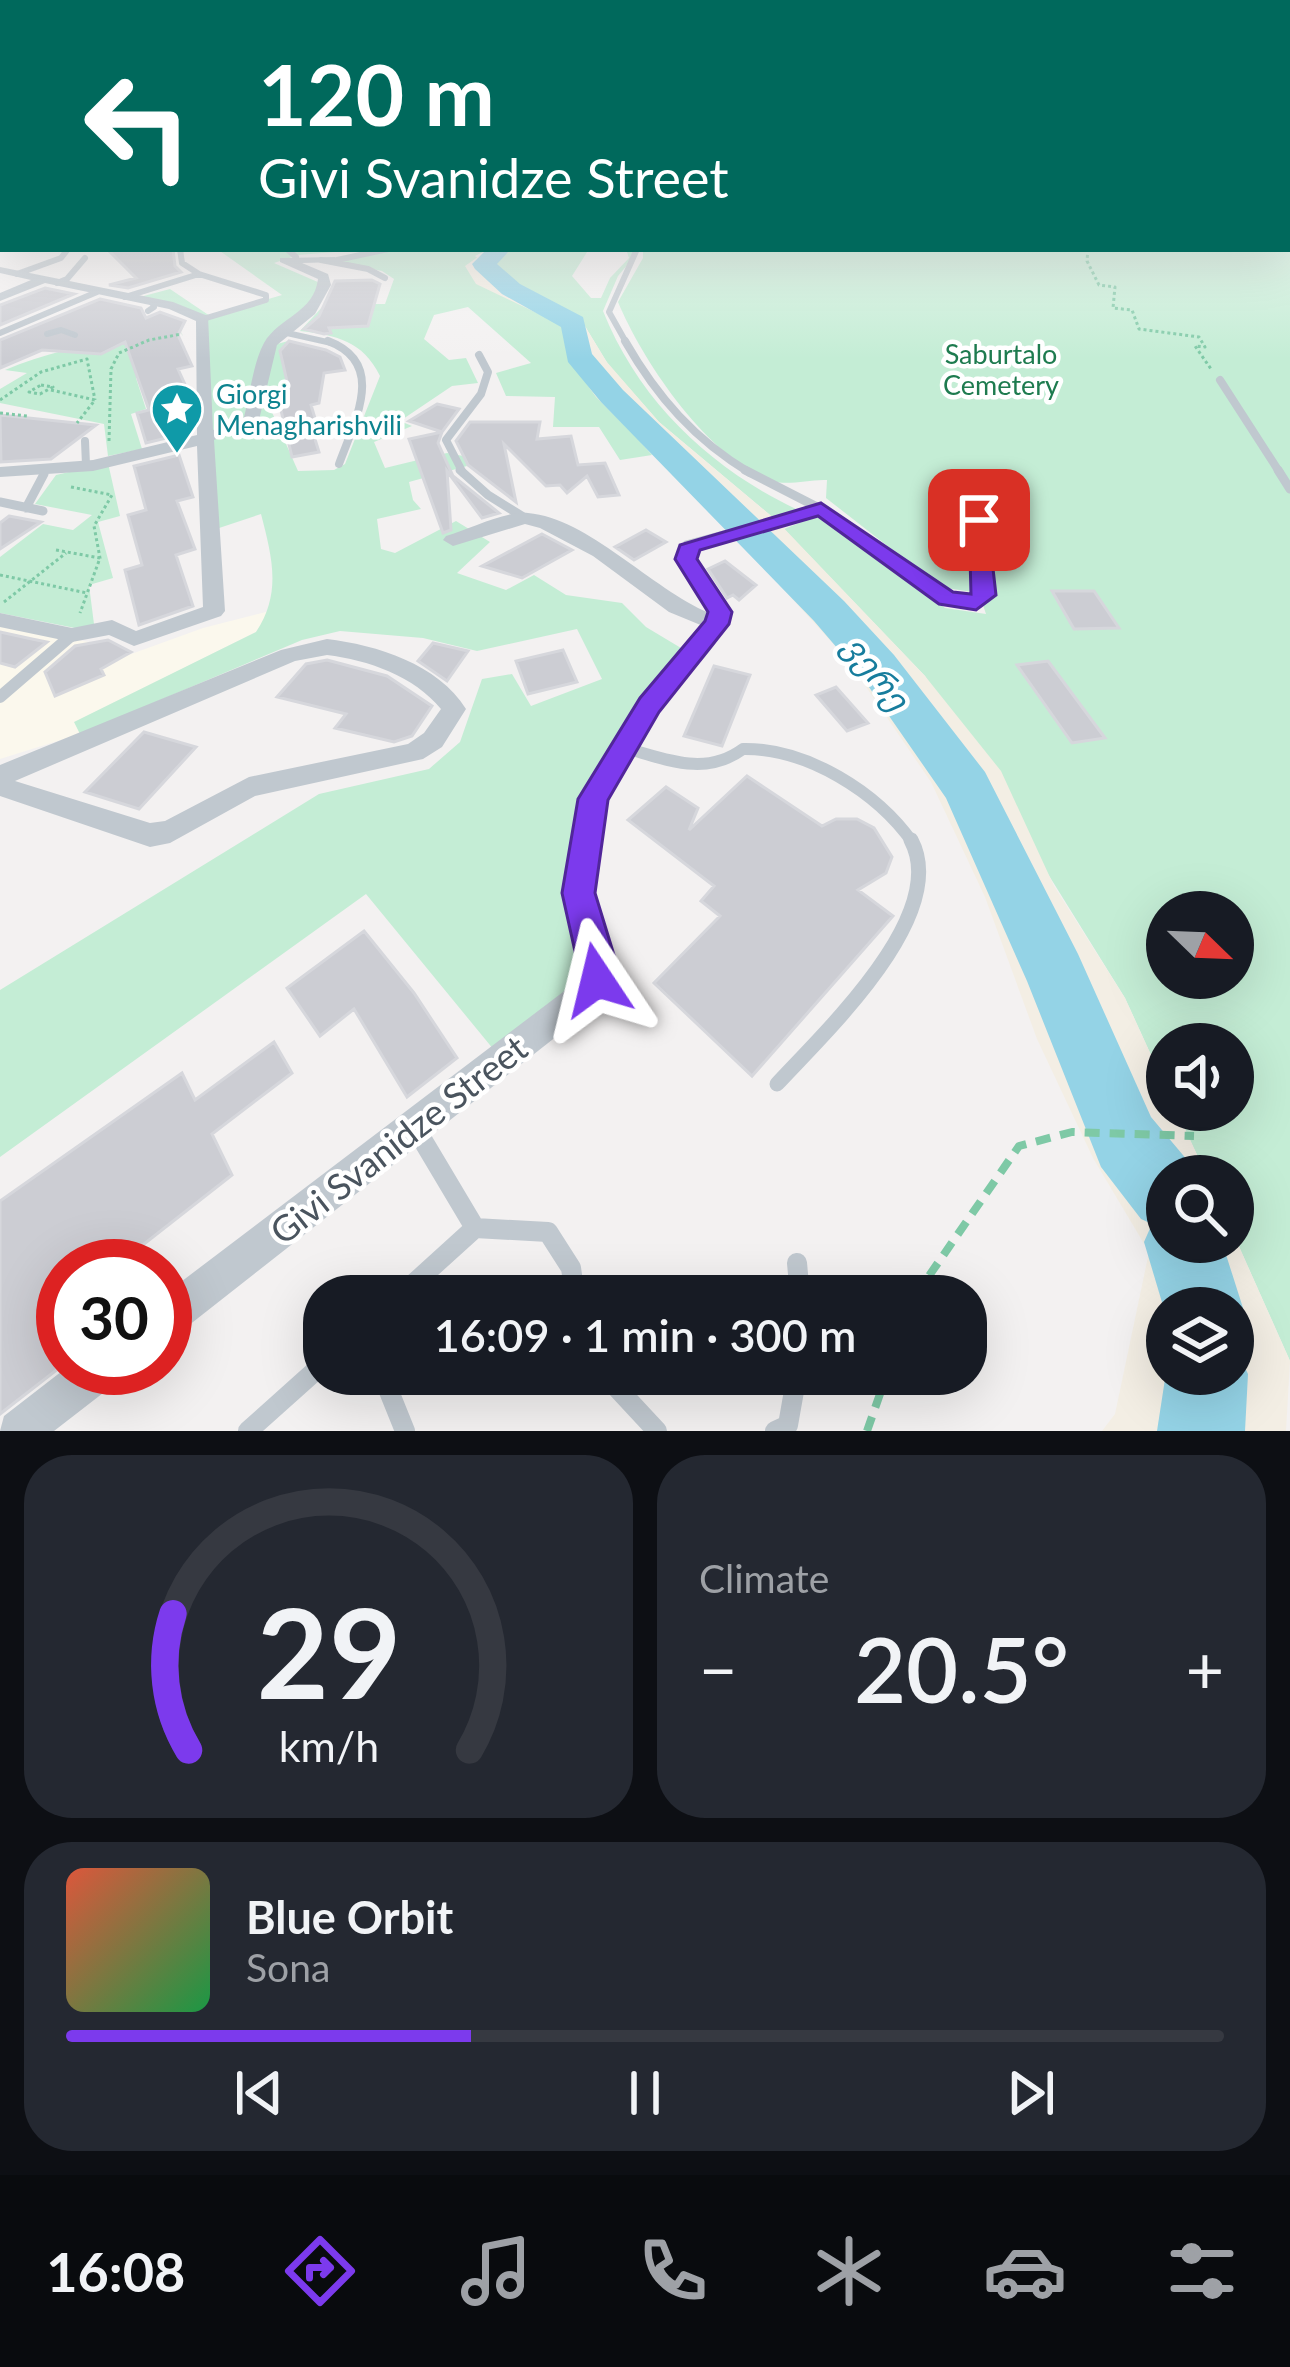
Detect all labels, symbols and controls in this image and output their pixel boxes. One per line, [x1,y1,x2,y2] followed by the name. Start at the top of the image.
[258,43,495,144] text: 120 m
[60,48,216,204] icon: left
[258,145,729,210] text: Givi Svanidze Street
[943,337,1059,401] park label: Saburtalo Cemetery
[216,377,402,441] place label: Giorgi Menagharishvili
[149,381,205,455] place icon: Giorgi Menagharishvili
[928,469,1030,571] pin
[946,487,1012,553] icon: arrive
[834,627,920,720] water label: ვერე
[1146,891,1254,999] north arrow
[1146,891,1254,1395] map controls
[534,917,660,1043] position arrow
[1146,1023,1254,1131] button: sound
[261,1025,535,1253] street label: Givi Svanidze Street
[1146,1155,1254,1263] button: search
[36,1239,192,1395] speed limit sign: 30
[1146,1287,1254,1395] button: layers
[434,1308,856,1362] text: 16:09 · 1 min · 300 m
[699,1555,829,1601] text: Climate
[256,1576,401,1726] text: 29
[854,1614,1069,1722] text: 20.5°
[699,1629,737,1708] text: −
[1186,1629,1224,1708] text: +
[278,1719,379,1770] text: km/h
[246,1890,453,1944] text: Blue Orbit
[246,1944,330,1990] text: Sona
[226,2060,292,2126] icon: previous
[612,2060,678,2126] icon: pause
[998,2060,1064,2126] icon: next
[278,2229,362,2313] icon: directions
[454,2229,538,2313] icon: music
[631,2229,715,2313] icon: phone
[807,2229,891,2313] icon: climate
[983,2229,1067,2313] icon: car
[1160,2229,1244,2313] icon: filters
[46,2239,185,2304] text: 16:08

